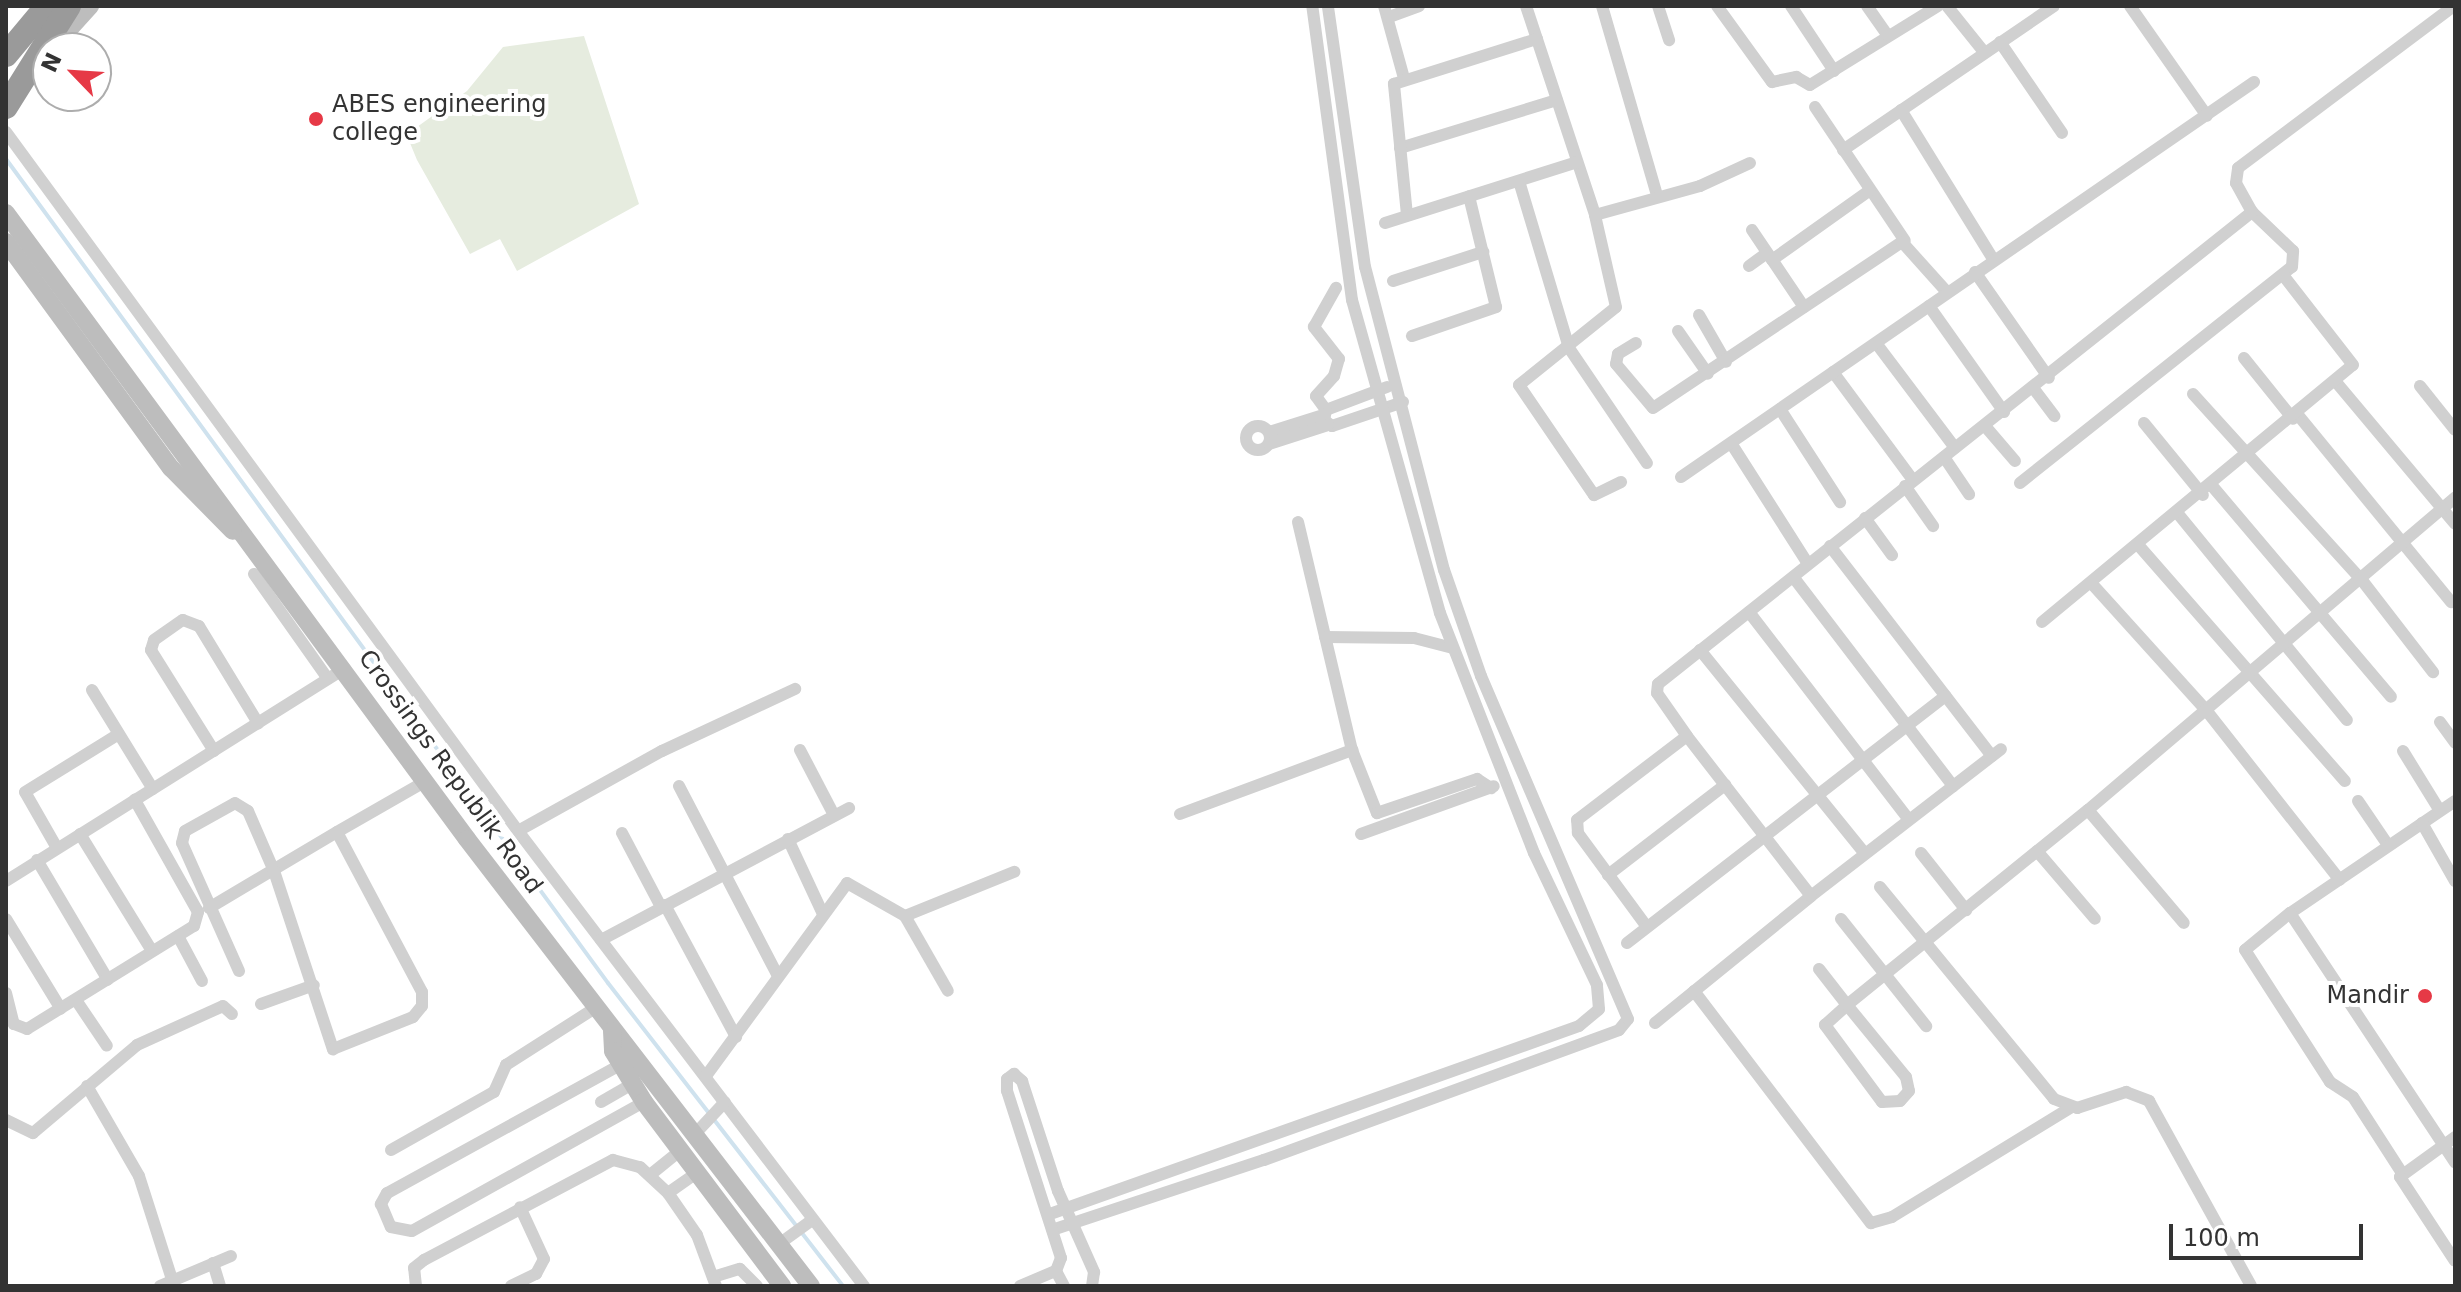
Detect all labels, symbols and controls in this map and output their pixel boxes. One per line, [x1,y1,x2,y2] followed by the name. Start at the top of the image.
[32,32,112,112] north arrow
[36,49,67,76] text: N
[332,91,547,147] place label: ABES engineering college
[307,110,325,128] marker: ABES engineering college
[352,645,548,899] street label: Crossings Republik Road
[2327,982,2409,1010] place label: Mandir
[2416,987,2434,1005] marker: Mandir
[2173,1208,2367,1258] scale bar
[2183,1224,2260,1252] text: 100 m

